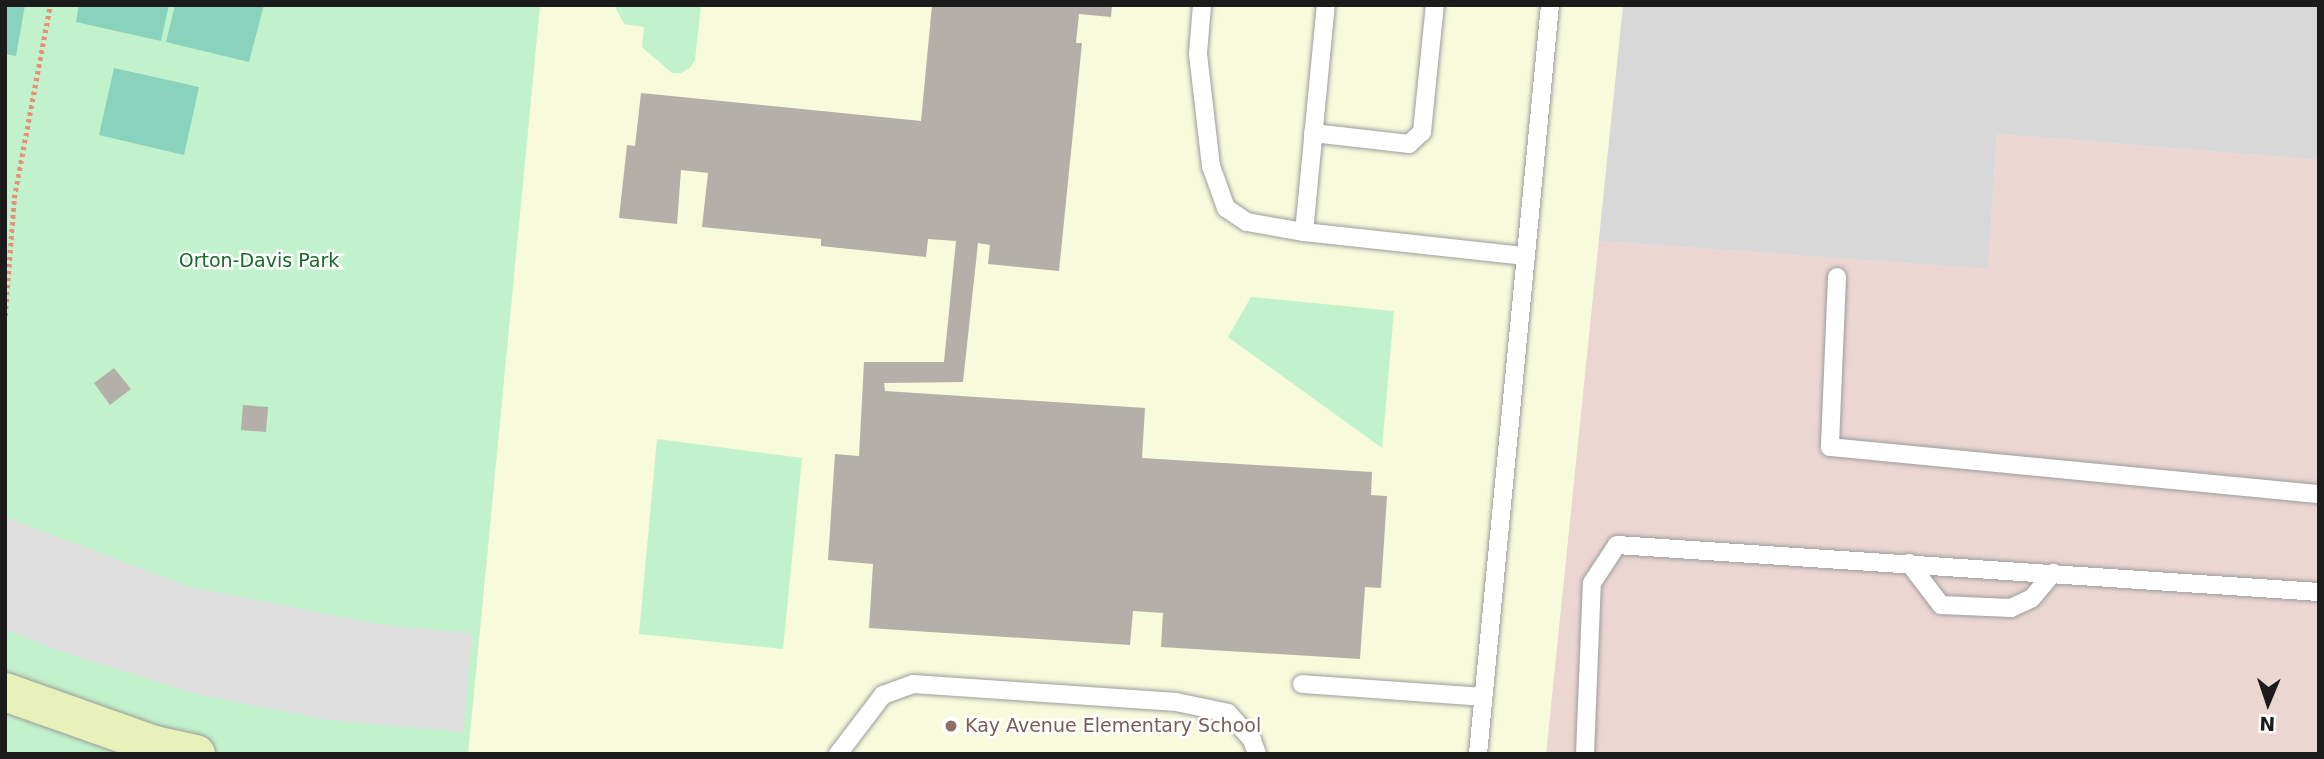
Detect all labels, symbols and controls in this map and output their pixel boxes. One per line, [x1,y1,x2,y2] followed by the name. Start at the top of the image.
[179,250,339,272] park label: Orton-Davis Park
[2233,668,2303,738] north arrow
[2259,713,2276,735] text: N
[965,715,1261,737] place label: Kay Avenue Elementary School
[943,718,959,734] marker: Kay Avenue Elementary School

